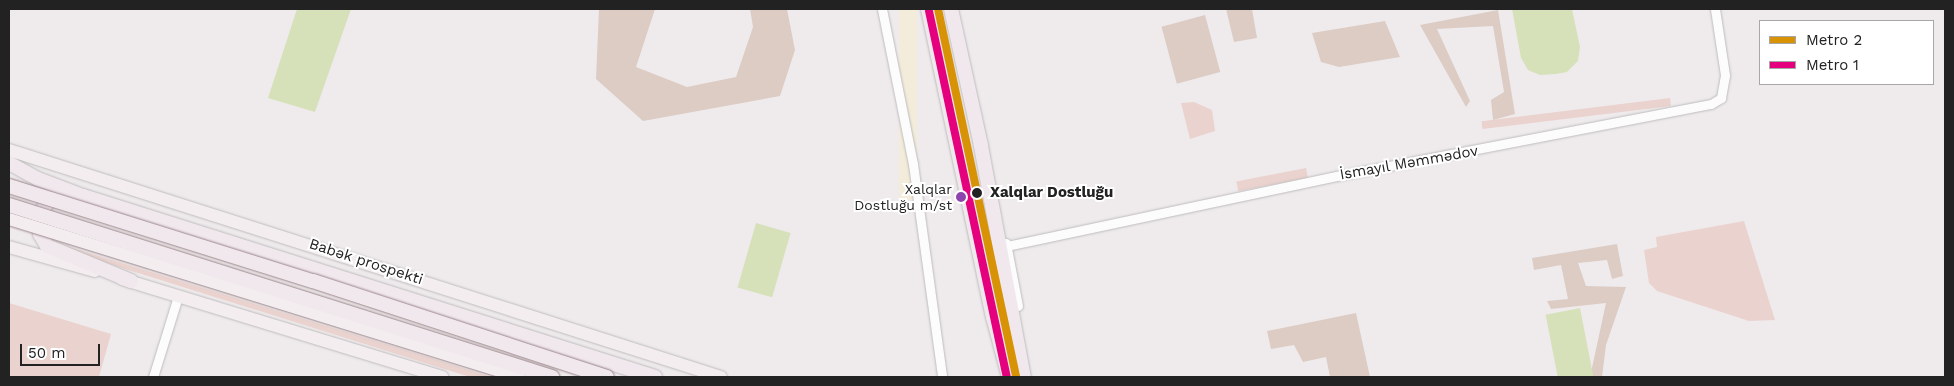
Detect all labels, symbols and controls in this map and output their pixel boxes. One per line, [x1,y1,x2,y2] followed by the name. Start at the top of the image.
[1759,20,1934,85] legend
[1806,31,1862,49] text: Metro 2
[1806,56,1859,74] text: Metro 1
[1338,142,1480,184] street label: İsmayıl Məmmədov
[854,181,952,213] place label: Xalqlar Dostluğu m/st
[968,184,986,202] marker: Xalqlar Dostluğu
[990,184,1114,202] place label: Xalqlar Dostluğu
[956,192,966,202] marker: Xalqlar Dostluğu m/st
[307,235,425,289] street label: Babək prospekti
[22,334,102,366] scale bar
[28,344,65,362] text: 50 m

